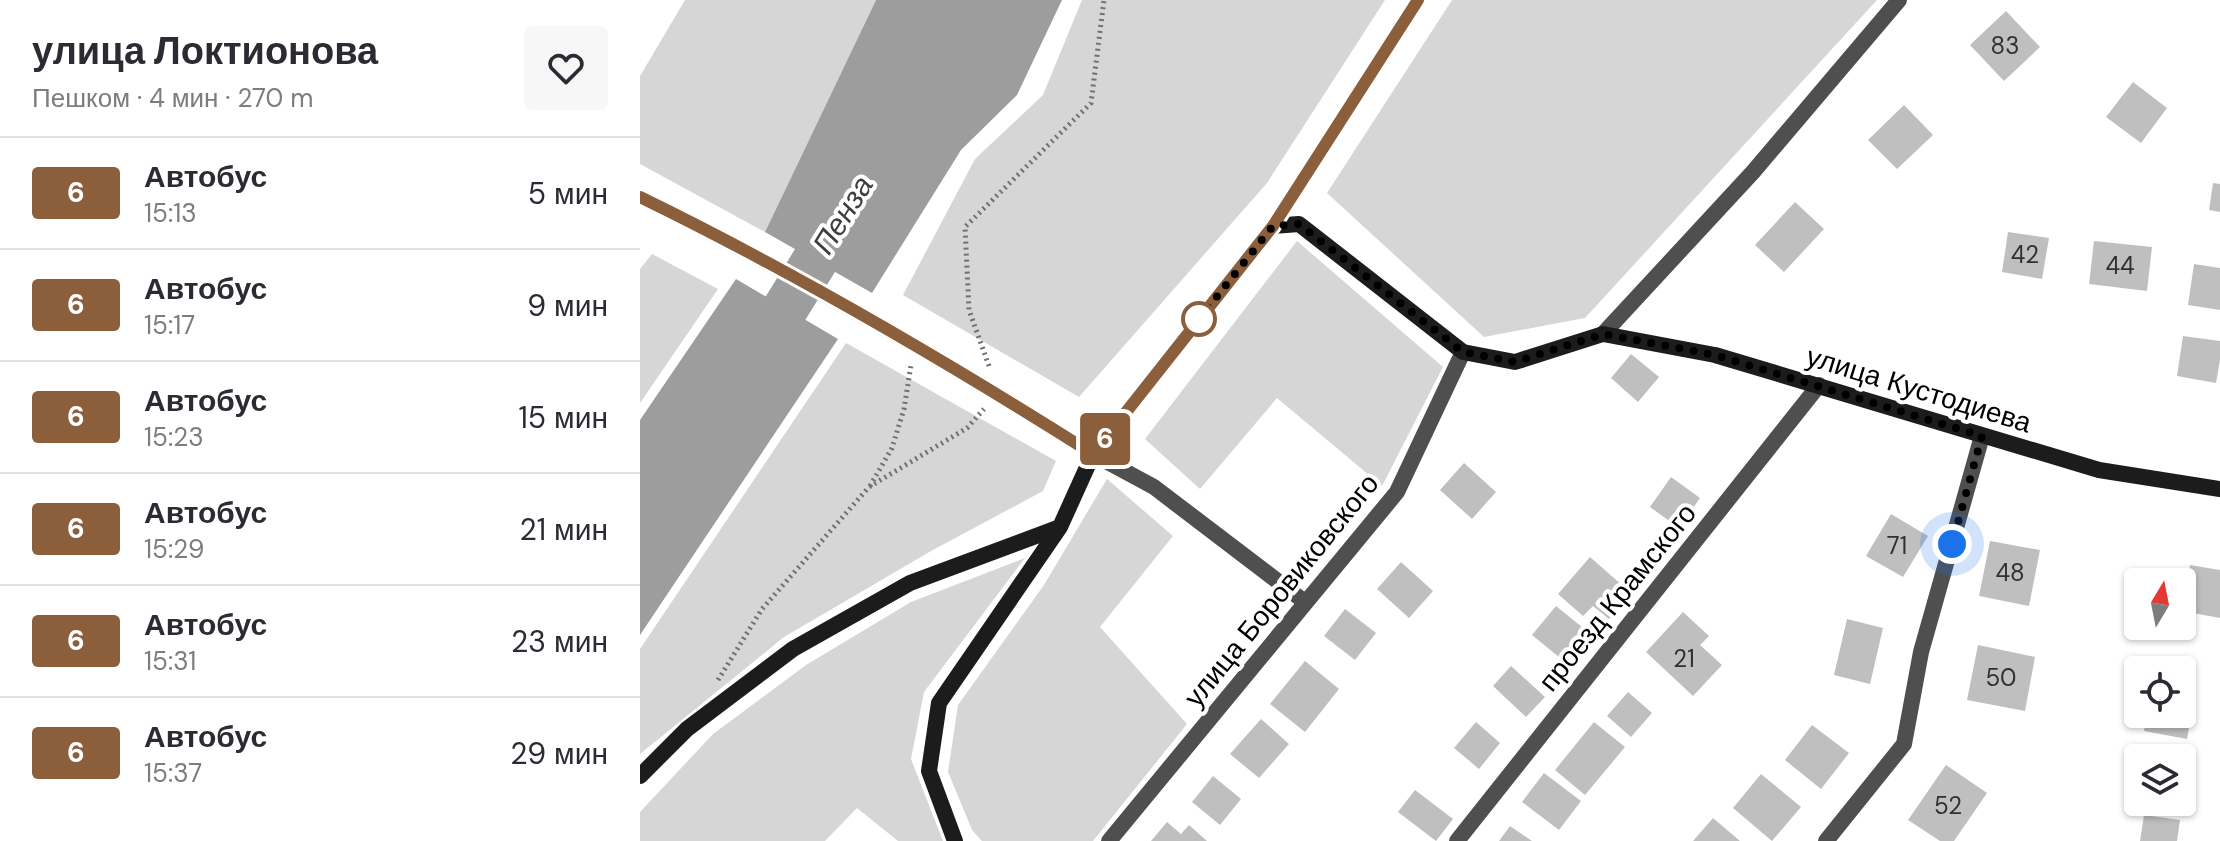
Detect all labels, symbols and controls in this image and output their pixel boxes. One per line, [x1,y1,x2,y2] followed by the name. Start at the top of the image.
[32,26,378,76] text: улица Локтионова
[524,26,608,110] button: heart
[1991,30,2019,61] house number: 83
[32,81,313,115] text: Пешком · 4 мин · 270 m
[144,157,267,196] text: Автобус
[803,168,882,261] water label: Пенза
[67,174,85,211] text: 6
[528,174,608,213] text: 5 мин
[144,196,197,230] text: 15:13
[2011,239,2039,270] house number: 42
[2105,250,2135,281] house number: 44
[144,269,267,308] text: Автобус
[67,286,85,323] text: 6
[527,286,608,325] text: 9 мин
[1182,302,1216,336] unlabelled marker
[144,308,195,342] text: 15:17
[1802,338,2036,441] street label: улица Кустодиева
[144,381,267,420] text: Автобус
[67,398,85,435] text: 6
[518,398,608,437] text: 15 мин
[1079,413,1131,465] line badge: 6
[144,420,204,454] text: 15:23
[1096,420,1114,457] text: 6
[1176,466,1387,715] street label: улица Боровиковского
[144,493,267,532] text: Автобус
[1530,496,1705,699] street label: проезд Крамского
[67,510,85,547] text: 6
[519,510,608,549] text: 21 мин
[1932,524,1972,564] your location
[1887,530,1907,561] house number: 71
[144,532,204,566] text: 15:29
[1995,557,2025,588] house number: 48
[2124,568,2196,640] north arrow
[2124,568,2196,816] map controls
[144,605,267,644] text: Автобус
[67,622,85,659] text: 6
[511,622,608,661] text: 23 мин
[1673,643,1695,674] house number: 21
[144,644,196,678] text: 15:31
[2124,656,2196,728] button: locate
[1985,662,2017,693] house number: 50
[144,717,267,756] text: Автобус
[67,734,85,771] text: 6
[510,734,608,773] text: 29 мин
[2124,744,2196,816] button: layers
[144,756,202,790] text: 15:37
[1934,790,1962,821] house number: 52

